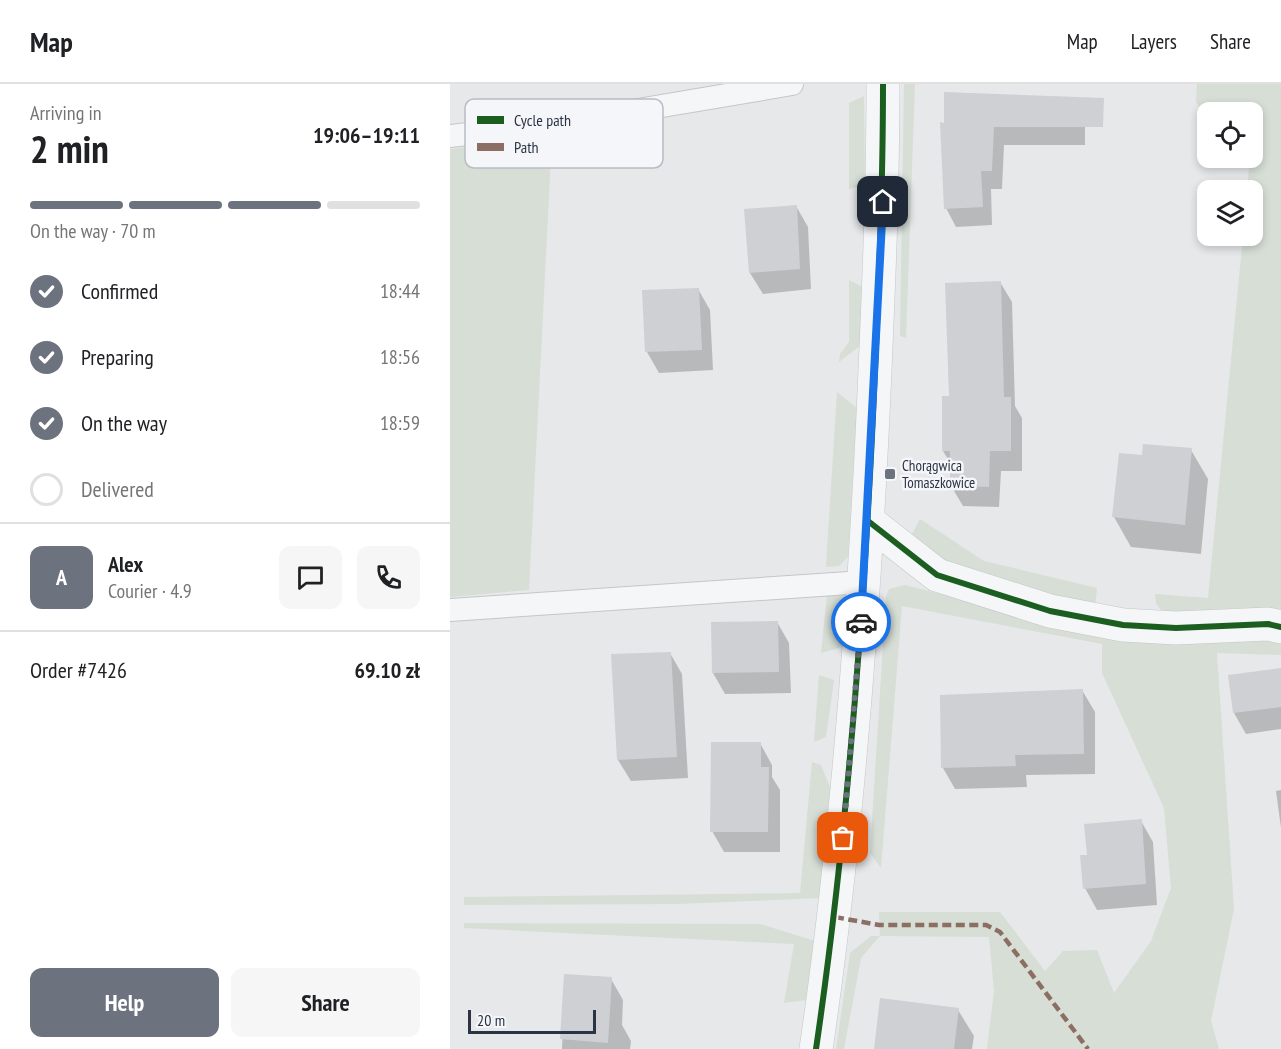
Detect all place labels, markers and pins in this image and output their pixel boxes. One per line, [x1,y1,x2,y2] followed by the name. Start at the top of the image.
[857,176,908,227] pin
[902,456,975,492] place label: Chorągwica Tomaszkowice
[883,467,897,481] marker: Chorągwica Tomaszkowice
[817,812,868,863] pin

